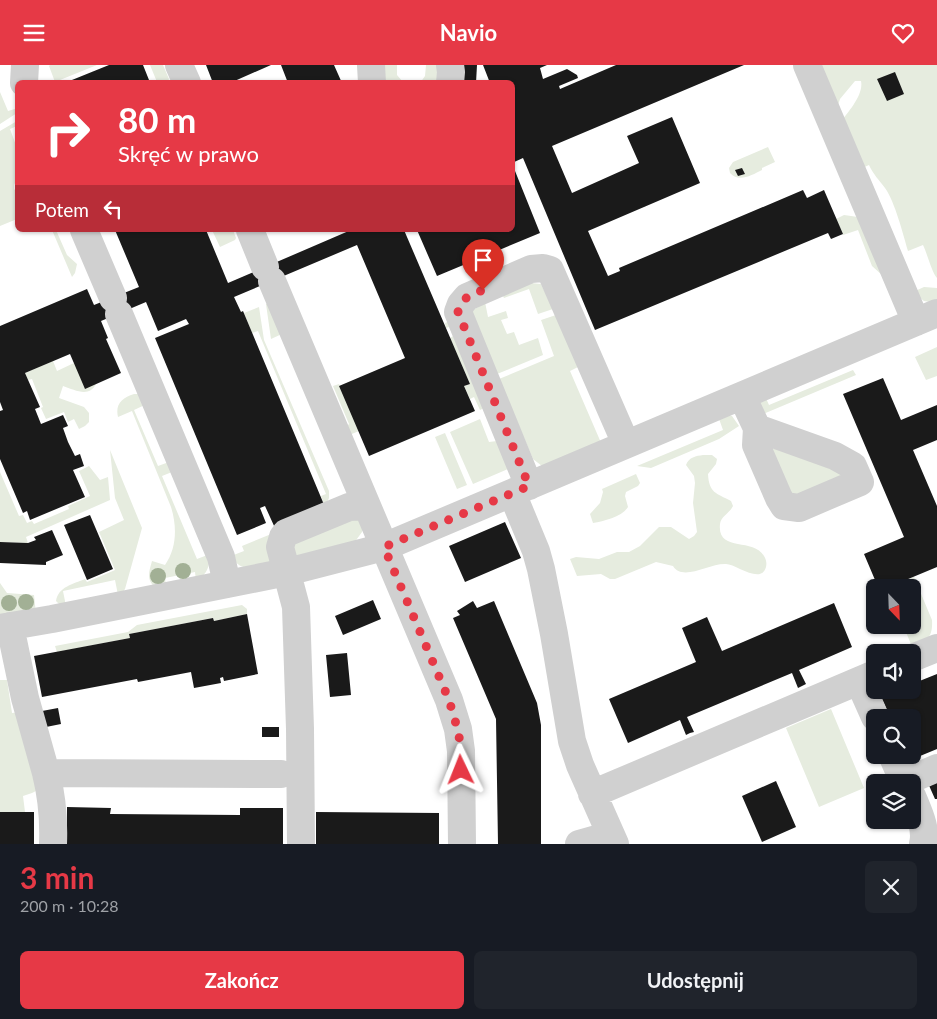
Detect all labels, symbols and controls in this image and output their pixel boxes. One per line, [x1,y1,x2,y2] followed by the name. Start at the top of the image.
[20,19,48,47] icon: menu
[440,19,497,46] text: Navio
[889,19,917,47] icon: heart
[118,98,196,140] text: 80 m
[35,100,100,165] icon: right
[118,140,259,167] text: Skręć w prawo
[99,195,127,223] icon: left
[35,198,89,221] text: Potem
[462,239,504,290] pin
[469,246,497,274] icon: arrive
[866,579,921,634] north arrow
[866,579,921,829] map controls
[866,644,921,699] button: sound
[866,709,921,764] button: search
[434,743,486,795] position arrow
[866,774,921,829] button: layers
[20,859,94,895] text: 3 min
[865,861,917,913] button: close
[20,896,119,915] text: 200 m · 10:28
[20,951,464,1009] button: Zakończ
[474,951,917,1009] button: Udostępnij

